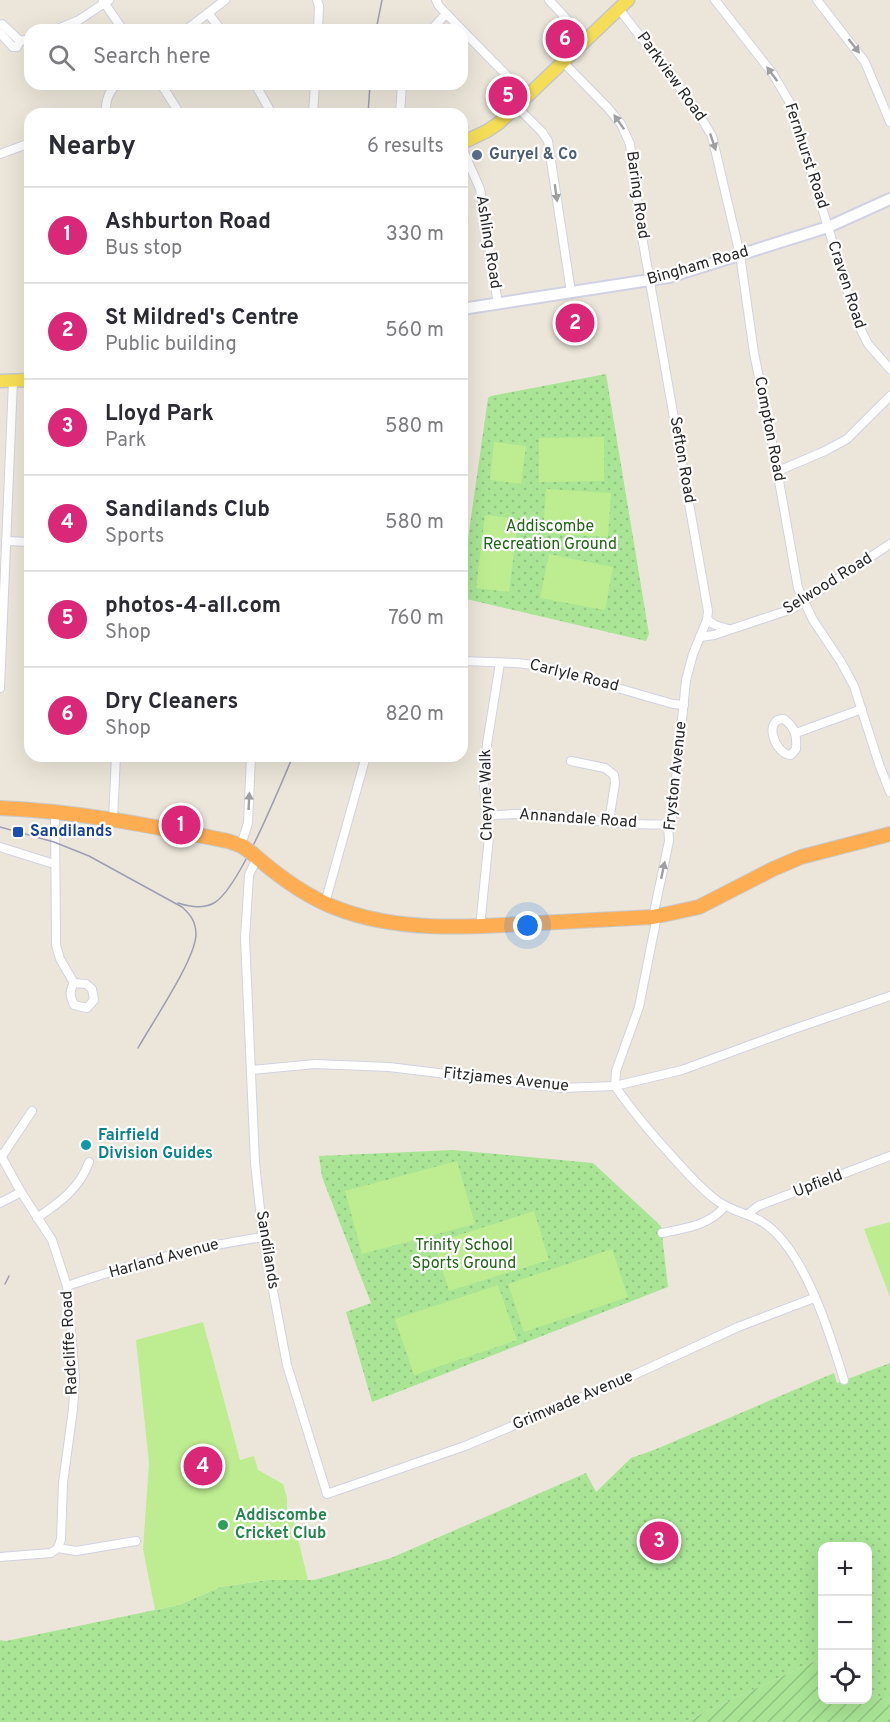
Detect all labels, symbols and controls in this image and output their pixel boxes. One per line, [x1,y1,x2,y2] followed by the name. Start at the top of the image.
[546,16,584,62] pin: 6
[24,24,468,90] search box
[632,28,710,126] street label: Parkview Road
[847,38,860,54] one-way arrow
[45,41,78,74] icon: search
[93,44,211,71] text: Search here
[766,66,779,82] one-way arrow
[488,74,528,118] pin: 5
[779,101,833,211] street label: Fernhurst Road
[613,115,625,131] one-way arrow
[48,131,136,164] text: Nearby
[709,133,718,151] one-way arrow
[367,134,444,160] text: 6 results
[489,145,577,165] place label: Guryel & Co
[470,148,484,162] marker: Guryel & Co
[621,150,653,240] street label: Baring Road
[552,184,561,203] one-way arrow
[471,194,505,290] street label: Ashling Road
[105,209,271,236] text: Ashburton Road
[64,222,72,248] text: 1
[386,222,444,248] text: 330 m
[105,236,182,262] text: Bus stop
[822,238,870,332] street label: Craven Road
[645,242,751,290] street label: Bingham Road
[556,300,594,346] pin: 2
[105,305,299,332] text: St Mildred's Centre
[61,318,74,344] text: 2
[385,318,444,344] text: 560 m
[105,332,237,358] text: Public building
[749,375,789,483] street label: Compton Road
[105,401,214,428] text: Lloyd Park
[62,414,74,440] text: 3
[385,414,444,440] text: 580 m
[665,415,699,505] street label: Sefton Road
[105,428,146,454] text: Park
[105,497,270,524] text: Sandilands Club
[61,510,74,536] text: 4
[385,510,444,536] text: 580 m
[483,517,617,555] park label: Addiscombe Recreation Ground
[105,524,165,550] text: Sports
[780,549,876,619] street label: Selwood Road
[105,593,281,620] text: photos-4-all.com
[61,606,74,632] text: 5
[388,606,444,632] text: 760 m
[105,620,151,646] text: Shop
[527,655,621,697] street label: Carlyle Road
[105,689,238,716] text: Dry Cleaners
[61,702,74,728] text: 6
[385,702,444,728] text: 820 m
[105,716,151,742] text: Shop
[660,720,692,832] street label: Fryston Avenue
[476,749,498,841] street label: Cheyne Walk
[245,792,254,811] one-way arrow
[162,802,201,848] pin: 1
[518,805,638,833] street label: Annandale Road
[30,822,113,842] place label: Sandilands
[11,825,25,839] marker: Sandilands
[659,861,668,880] one-way arrow
[513,911,542,940] your location
[442,1063,570,1097] street label: Fitzjames Avenue
[98,1126,213,1164] place label: Fairfield Division Guides
[79,1138,93,1152] marker: Fairfield Division Guides
[791,1166,845,1202] street label: Upfield
[251,1209,283,1291] street label: Sandilands
[107,1235,221,1283] street label: Harland Avenue
[412,1236,516,1274] park label: Trinity School Sports Ground
[57,1290,83,1396] street label: Radcliffe Road
[510,1367,636,1435] street label: Grimwade Avenue
[184,1444,222,1488] pin: 4
[235,1506,327,1544] place label: Addiscombe Cricket Club
[216,1518,230,1532] marker: Addiscombe Cricket Club
[640,1518,678,1564] pin: 3
[818,1542,872,1704] map controls
[818,1542,872,1596] button: +
[818,1596,872,1650] button: −
[818,1650,872,1704] button: locate

